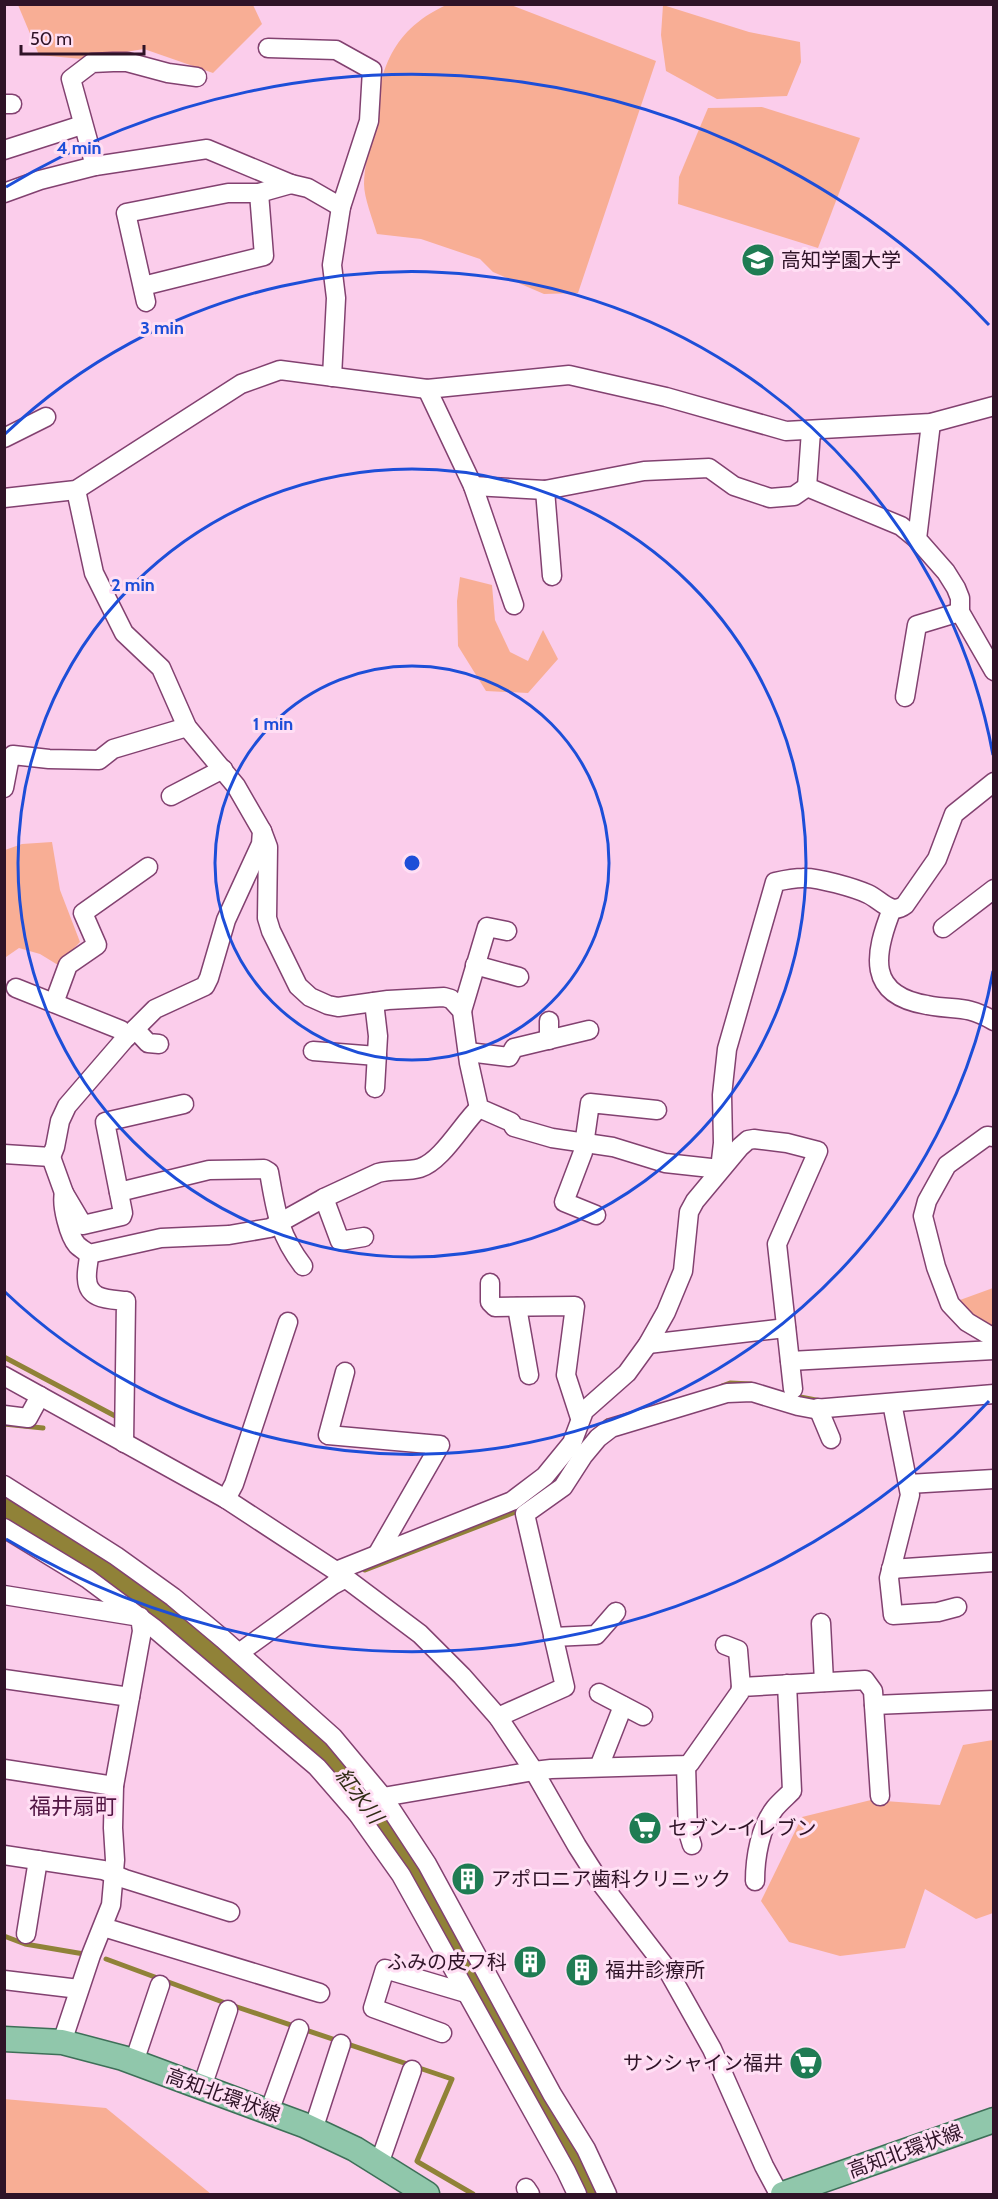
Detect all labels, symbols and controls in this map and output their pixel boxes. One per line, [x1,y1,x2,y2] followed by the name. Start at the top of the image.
[21,18,144,56] scale bar
[30,28,72,50] text: 50 m
[56,137,102,159] text: 4 min
[740,242,776,278] school or university icon: 高知学園大学
[781,248,901,272] place label: 高知学園大学
[140,317,184,339] text: 3 min
[111,574,155,596] text: 2 min
[253,713,293,735] text: 1 min
[402,853,422,873] centre of rings
[330,1763,390,1830] water label: 紅水川
[29,1793,117,1820] district label: 福井扇町
[627,1810,663,1846] supermarket icon: セブン-イレブン
[668,1816,816,1840] place label: セブン-イレブン
[450,1861,486,1897] building icon: アポロニア歯科クリニック
[491,1867,731,1891] place label: アポロニア歯科クリニック
[512,1944,548,1980] building icon: ふみの皮フ科
[387,1950,507,1974] place label: ふみの皮フ科
[564,1952,600,1988] building icon: 福井診療所
[605,1958,705,1982] place label: 福井診療所
[788,2045,824,2081] supermarket icon: サンシャイン福井
[623,2051,783,2075] place label: サンシャイン福井
[163,2063,283,2127] street label: 高知北環状線
[845,2119,965,2183] street label: 高知北環状線

